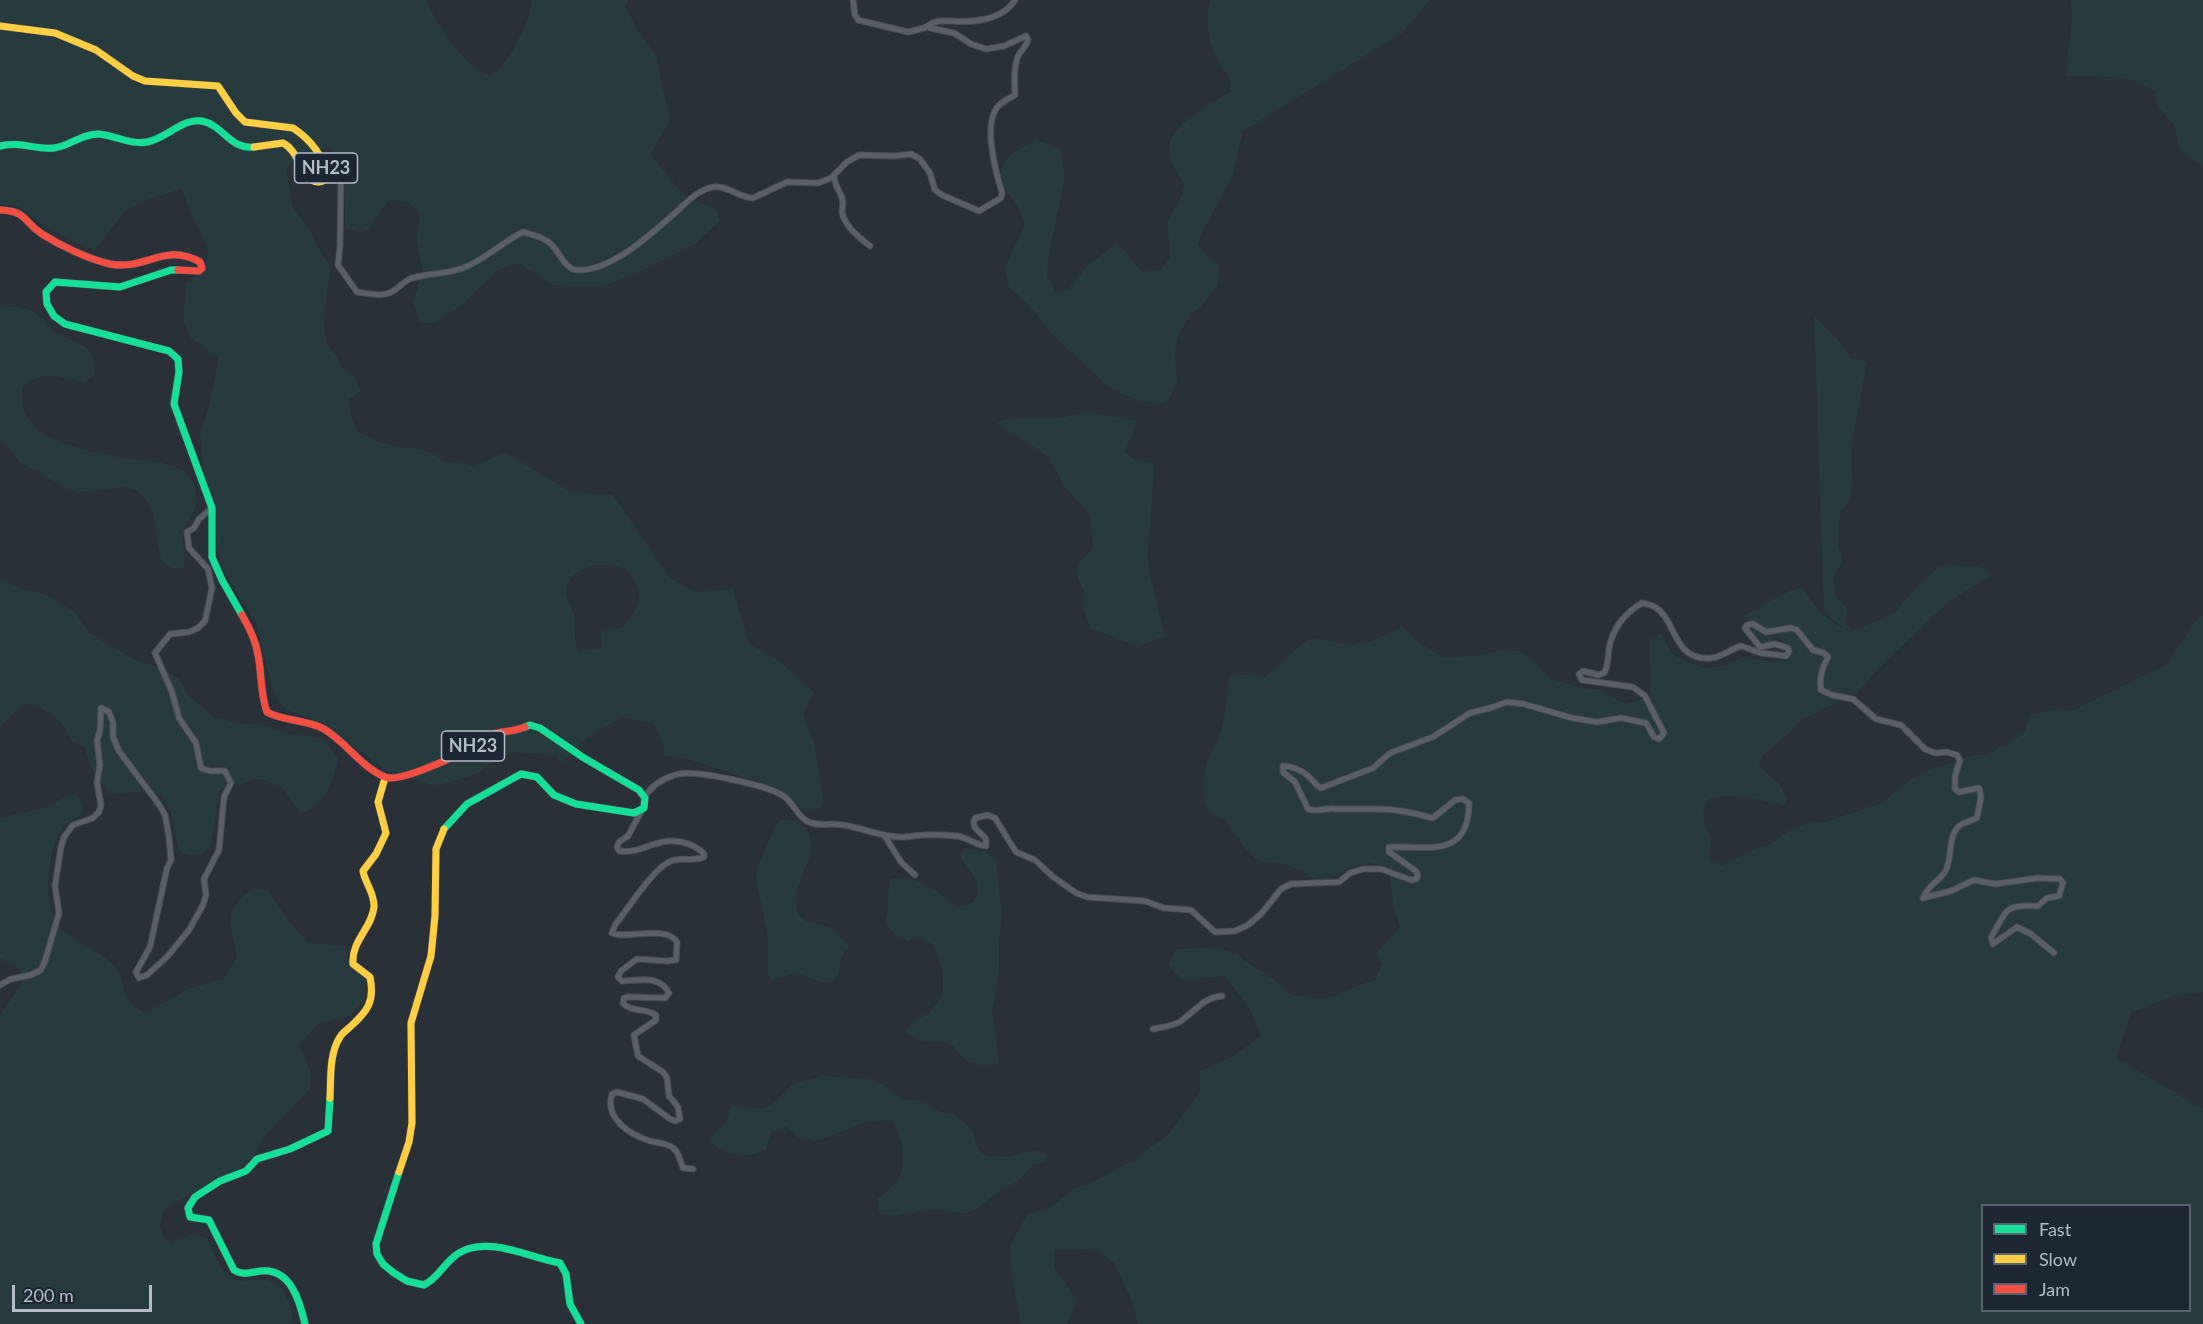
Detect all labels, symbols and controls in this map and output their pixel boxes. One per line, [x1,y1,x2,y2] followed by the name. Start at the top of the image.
[294,153,358,183] road number: NH23
[442,731,504,761] road number: NH23
[1981,1204,2191,1312] legend
[2039,1218,2071,1240] text: Fast
[2039,1248,2077,1270] text: Slow
[15,1273,154,1311] scale bar
[2039,1278,2070,1300] text: Jam
[23,1284,74,1306] text: 200 m

